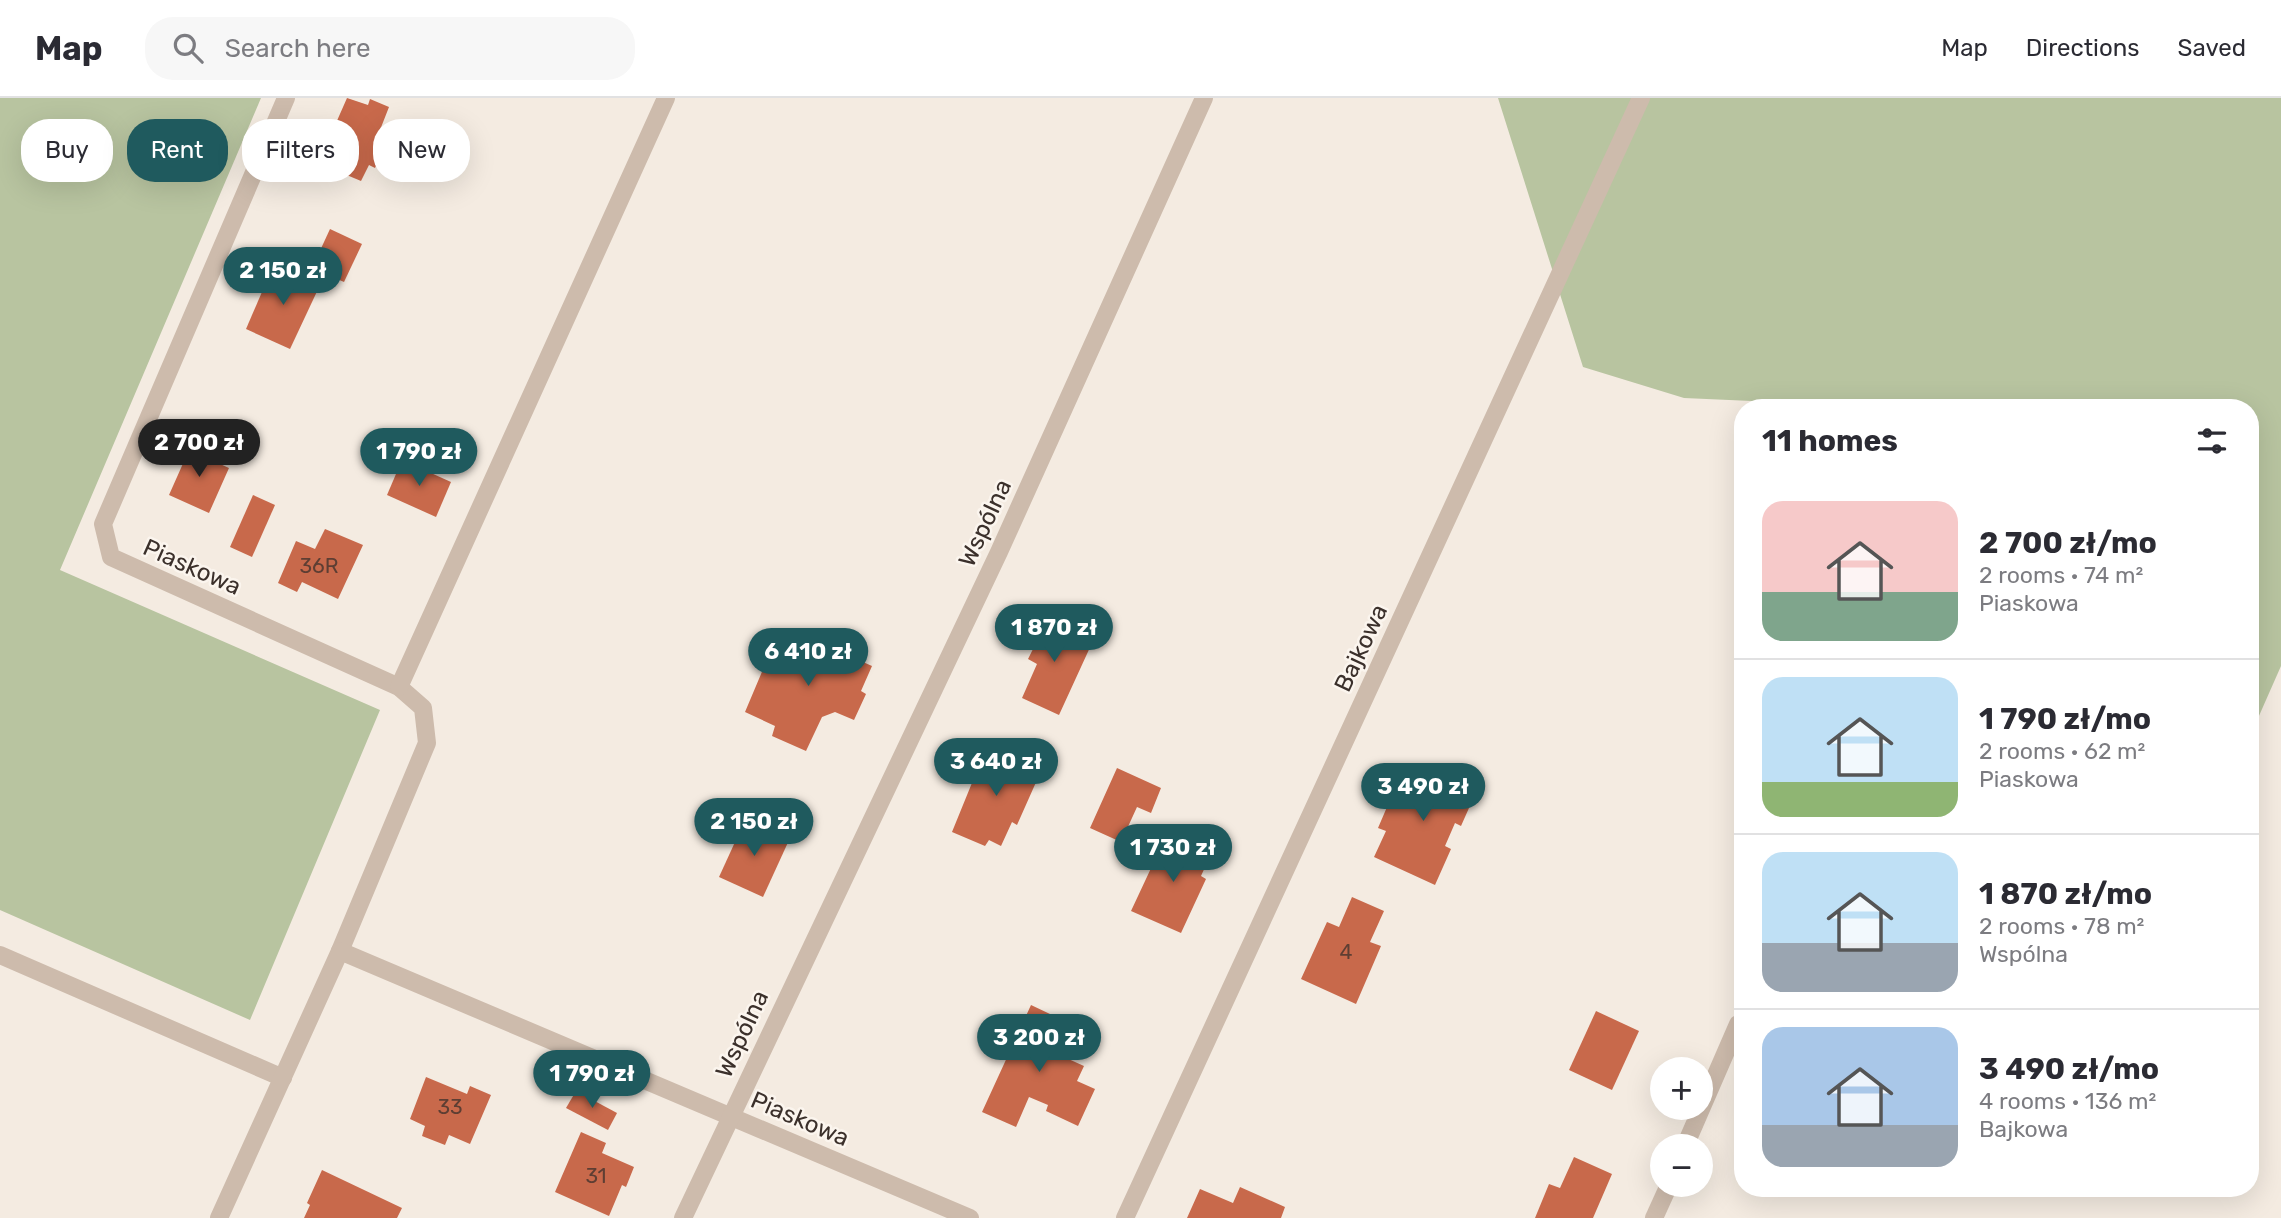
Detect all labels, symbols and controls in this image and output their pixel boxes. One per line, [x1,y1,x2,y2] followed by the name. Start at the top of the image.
[145,17,635,80] search box
[35,29,103,68] text: Map
[169,29,207,67] icon: search
[225,33,370,64] text: Search here
[1941,34,1988,62] text: Map
[2026,34,2139,62] text: Directions
[2177,34,2246,62] text: Saved
[21,119,113,182] chip: Buy
[127,119,228,182] chip: Rent
[242,119,359,182] chip: Filters
[373,119,470,182] chip: New
[211,248,355,307] pin: 2 150 zł
[239,256,327,284] text: 2 150 zł
[127,420,271,479] pin: 2 700 zł
[2193,422,2231,460] icon: filters
[1762,423,1898,459] text: 11 homes
[154,428,244,456] text: 2 700 zł
[347,428,491,488] pin: 1 790 zł
[376,437,462,465] text: 1 790 zł
[953,475,1017,571] street label: Wspólna
[1979,525,2157,561] text: 2 700 zł/mo
[1818,529,1902,613] icon: home
[139,533,245,601] street label: Piaskowa
[299,553,339,578] house number: 36R
[1979,561,2143,589] text: 2 rooms · 74 m²
[1979,589,2079,617] text: Piaskowa
[1329,600,1393,696] street label: Bajkowa
[982,604,1126,664] pin: 1 870 zł
[1011,613,1097,641] text: 1 870 zł
[736,628,880,688] pin: 6 410 zł
[764,637,852,665] text: 6 410 zł
[1979,701,2151,737] text: 1 790 zł/mo
[1818,705,1902,789] icon: home
[1979,737,2145,765] text: 2 rooms · 62 m²
[924,738,1068,798] pin: 3 640 zł
[950,747,1042,775] text: 3 640 zł
[1351,764,1495,823] pin: 3 490 zł
[1979,765,2079,793] text: Piaskowa
[1377,772,1469,800] text: 3 490 zł
[682,798,826,858] pin: 2 150 zł
[710,807,798,835] text: 2 150 zł
[1101,824,1245,884] pin: 1 730 zł
[1130,833,1216,861] text: 1 730 zł
[1979,876,2152,912] text: 1 870 zł/mo
[1818,880,1902,964] icon: home
[1979,912,2144,940] text: 2 rooms · 78 m²
[1339,939,1353,964] house number: 4
[1979,940,2068,968] text: Wspólna
[710,986,774,1082] street label: Wspólna
[967,1014,1111,1074] pin: 3 200 zł
[993,1023,1085,1051] text: 3 200 zł
[520,1051,664,1110] pin: 1 790 zł
[1979,1051,2159,1087] text: 3 490 zł/mo
[1818,1055,1902,1139] icon: home
[1650,1057,1713,1197] map controls
[1650,1057,1713,1120] button: +
[549,1059,635,1087] text: 1 790 zł
[747,1086,853,1152] street label: Piaskowa
[1979,1087,2156,1115] text: 4 rooms · 136 m²
[437,1094,463,1119] house number: 33
[1979,1115,2068,1143] text: Bajkowa
[1650,1134,1713,1197] button: −
[585,1163,607,1188] house number: 31

